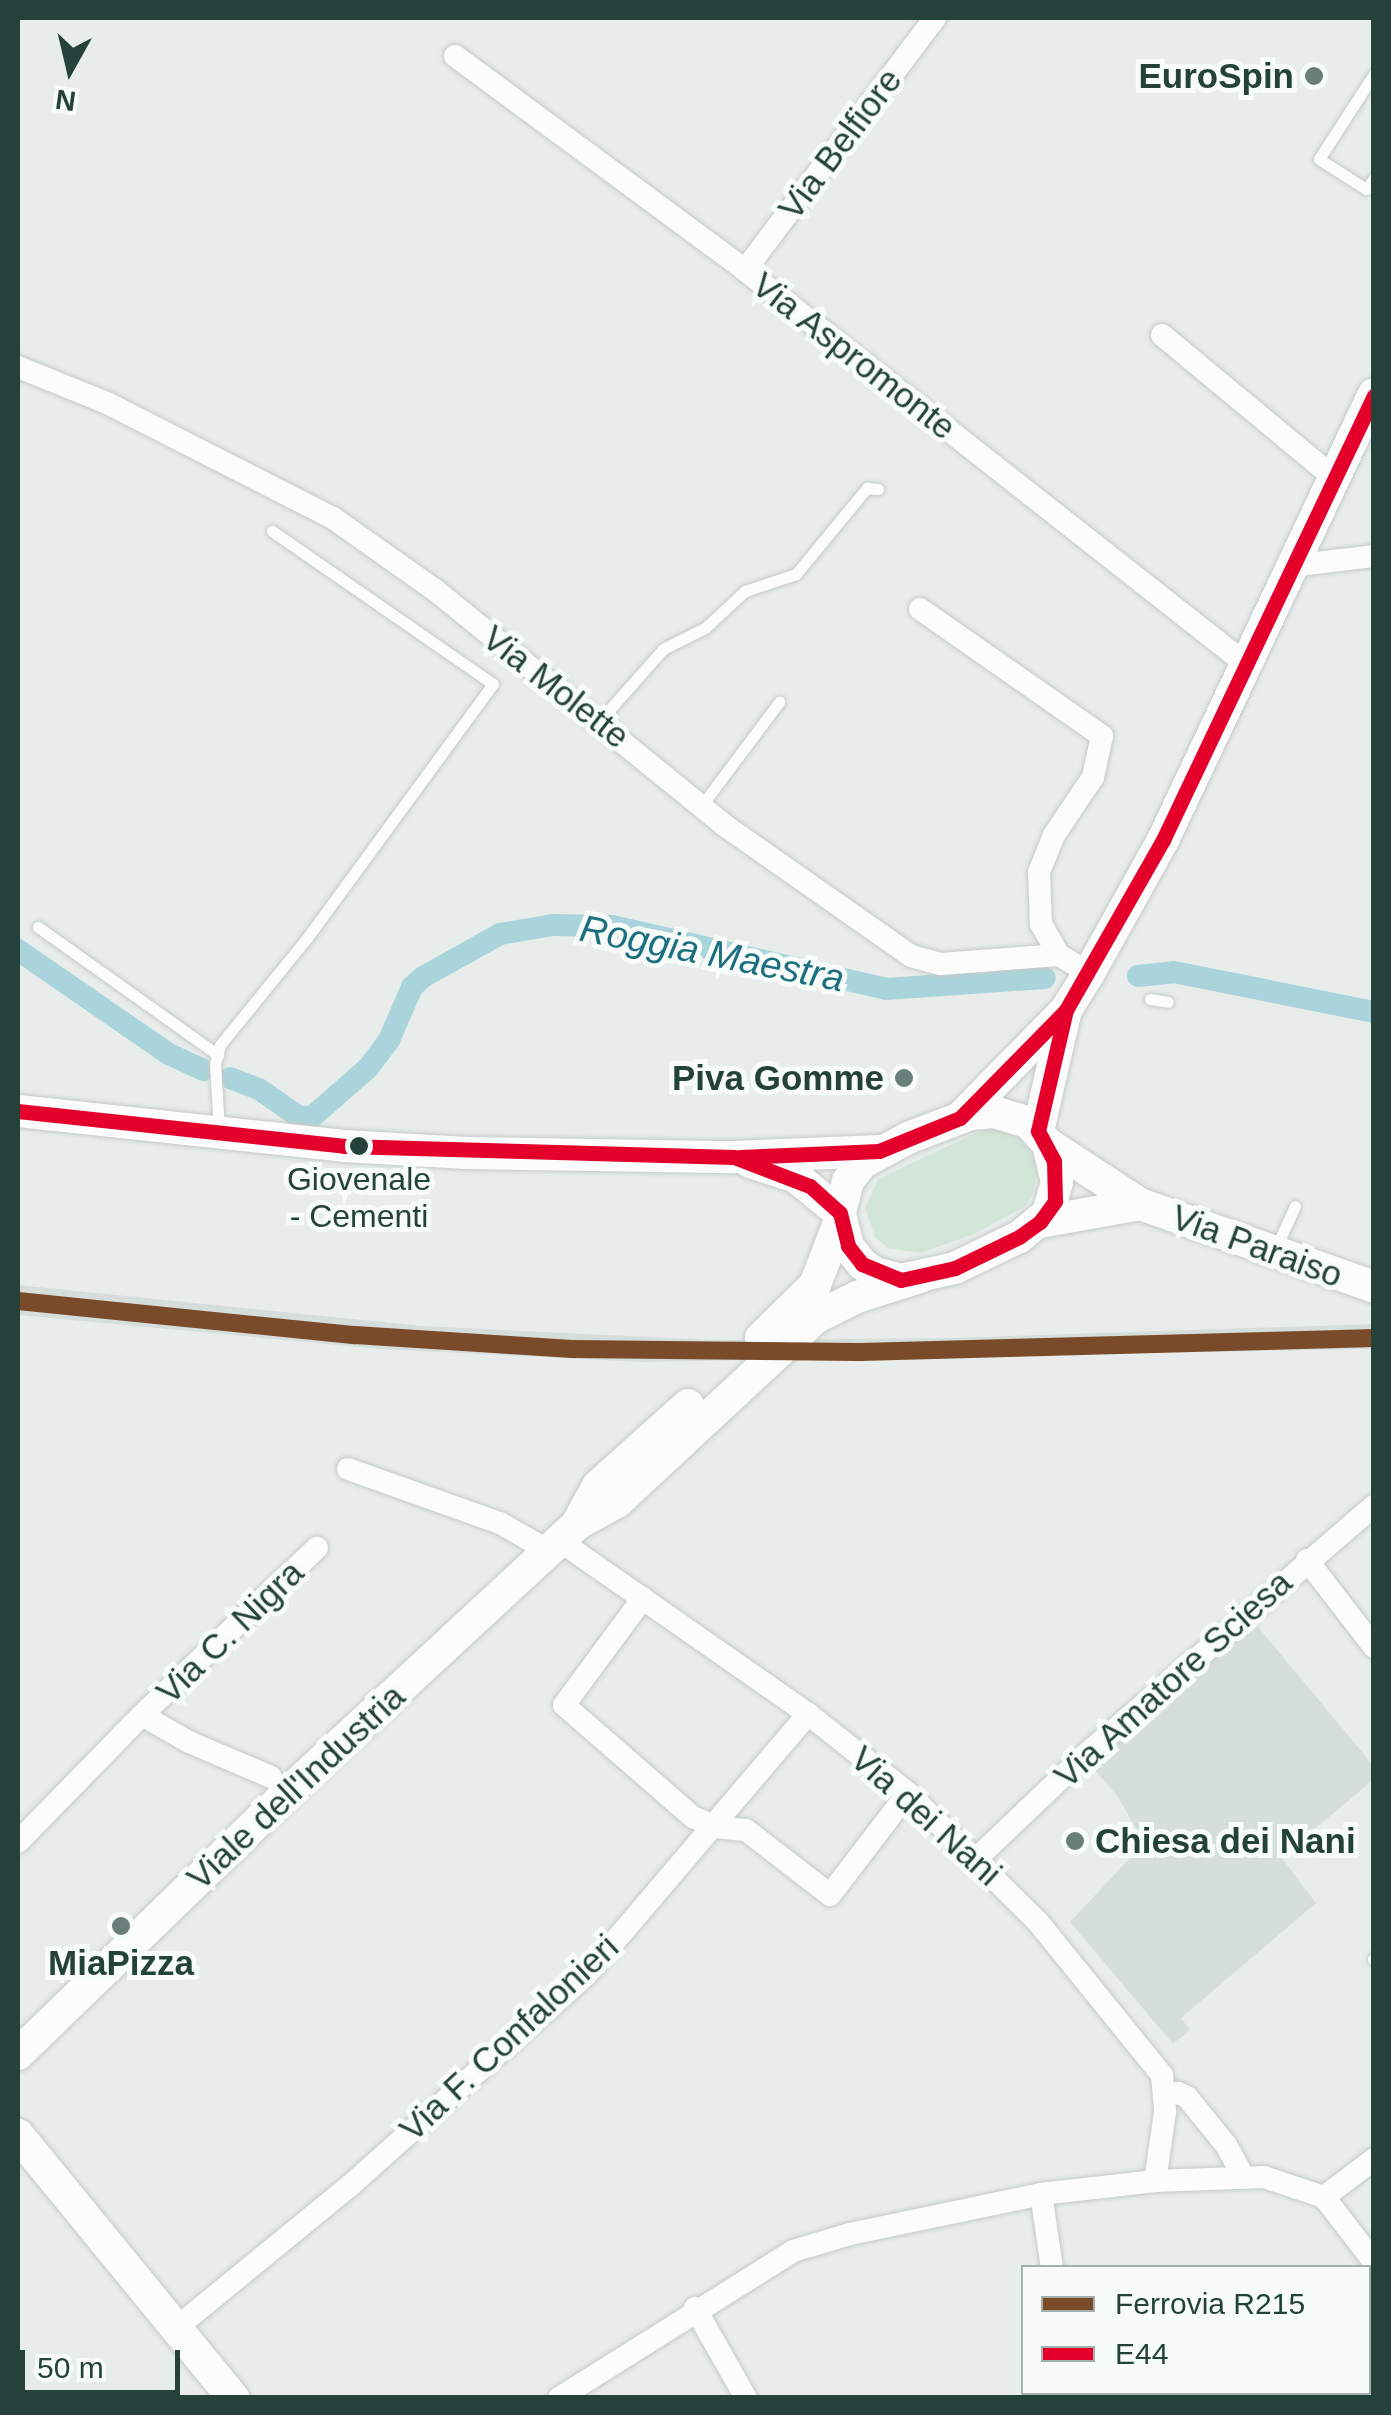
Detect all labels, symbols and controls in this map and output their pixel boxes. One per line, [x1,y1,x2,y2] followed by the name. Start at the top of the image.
[20,20,120,120] north arrow
[1138,55,1294,97] place label: EuroSpin
[770,60,910,228] street label: Via Belfiore
[1303,65,1325,87] marker: EuroSpin
[54,83,78,117] text: N
[743,263,965,449] street label: Via Aspromonte
[474,617,638,757] street label: Via Molette
[576,906,848,1002] water label: Roggia Maestra
[672,1057,884,1099] place label: Piva Gomme
[893,1067,915,1089] marker: Piva Gomme
[349,1136,369,1156] marker: Giovenale - Cementi
[287,1161,431,1236] place label: Giovenale - Cementi
[1166,1196,1348,1296] street label: Via Paraiso
[148,1552,312,1712] street label: Via C. Nigra
[1045,1561,1301,1797] street label: Via Amatore Sciesa
[178,1675,414,1899] street label: Viale dell'Industria
[842,1737,1010,1895] street label: Via dei Nani
[1095,1820,1356,1862] place label: Chiesa dei Nani
[1064,1830,1086,1852] marker: Chiesa dei Nani
[110,1915,132,1937] marker: MiaPizza
[391,1926,627,2150] street label: Via F. Confalonieri
[48,1942,194,1984] place label: MiaPizza
[1021,2265,1371,2395] legend
[1115,2287,1305,2320] text: Ferrovia R215
[25,2330,185,2392] scale bar
[1115,2337,1168,2370] text: E44
[37,2351,104,2384] text: 50 m

